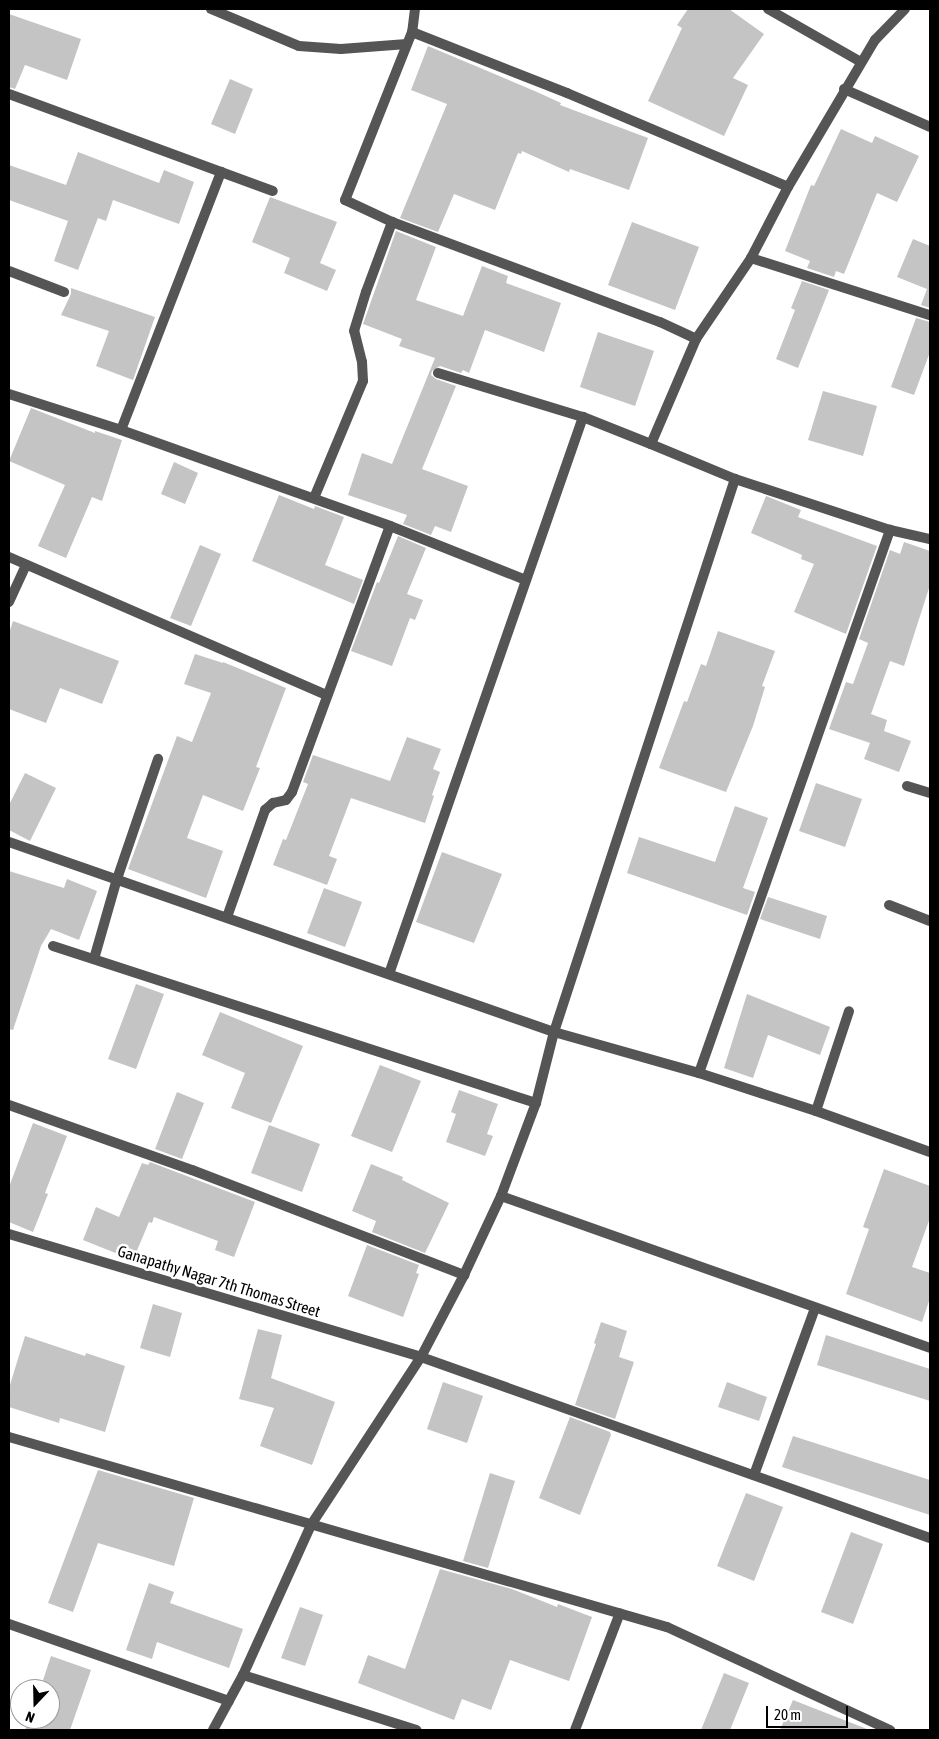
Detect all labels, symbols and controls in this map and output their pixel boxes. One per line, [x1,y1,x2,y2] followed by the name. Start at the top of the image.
[115,1241,323,1321] street label: Ganapathy Nagar 7th Thomas Street
[10,1679,60,1729] north arrow
[769,1696,852,1728] scale bar
[774,1706,801,1723] text: 20 m
[23,1708,37,1726] text: N

